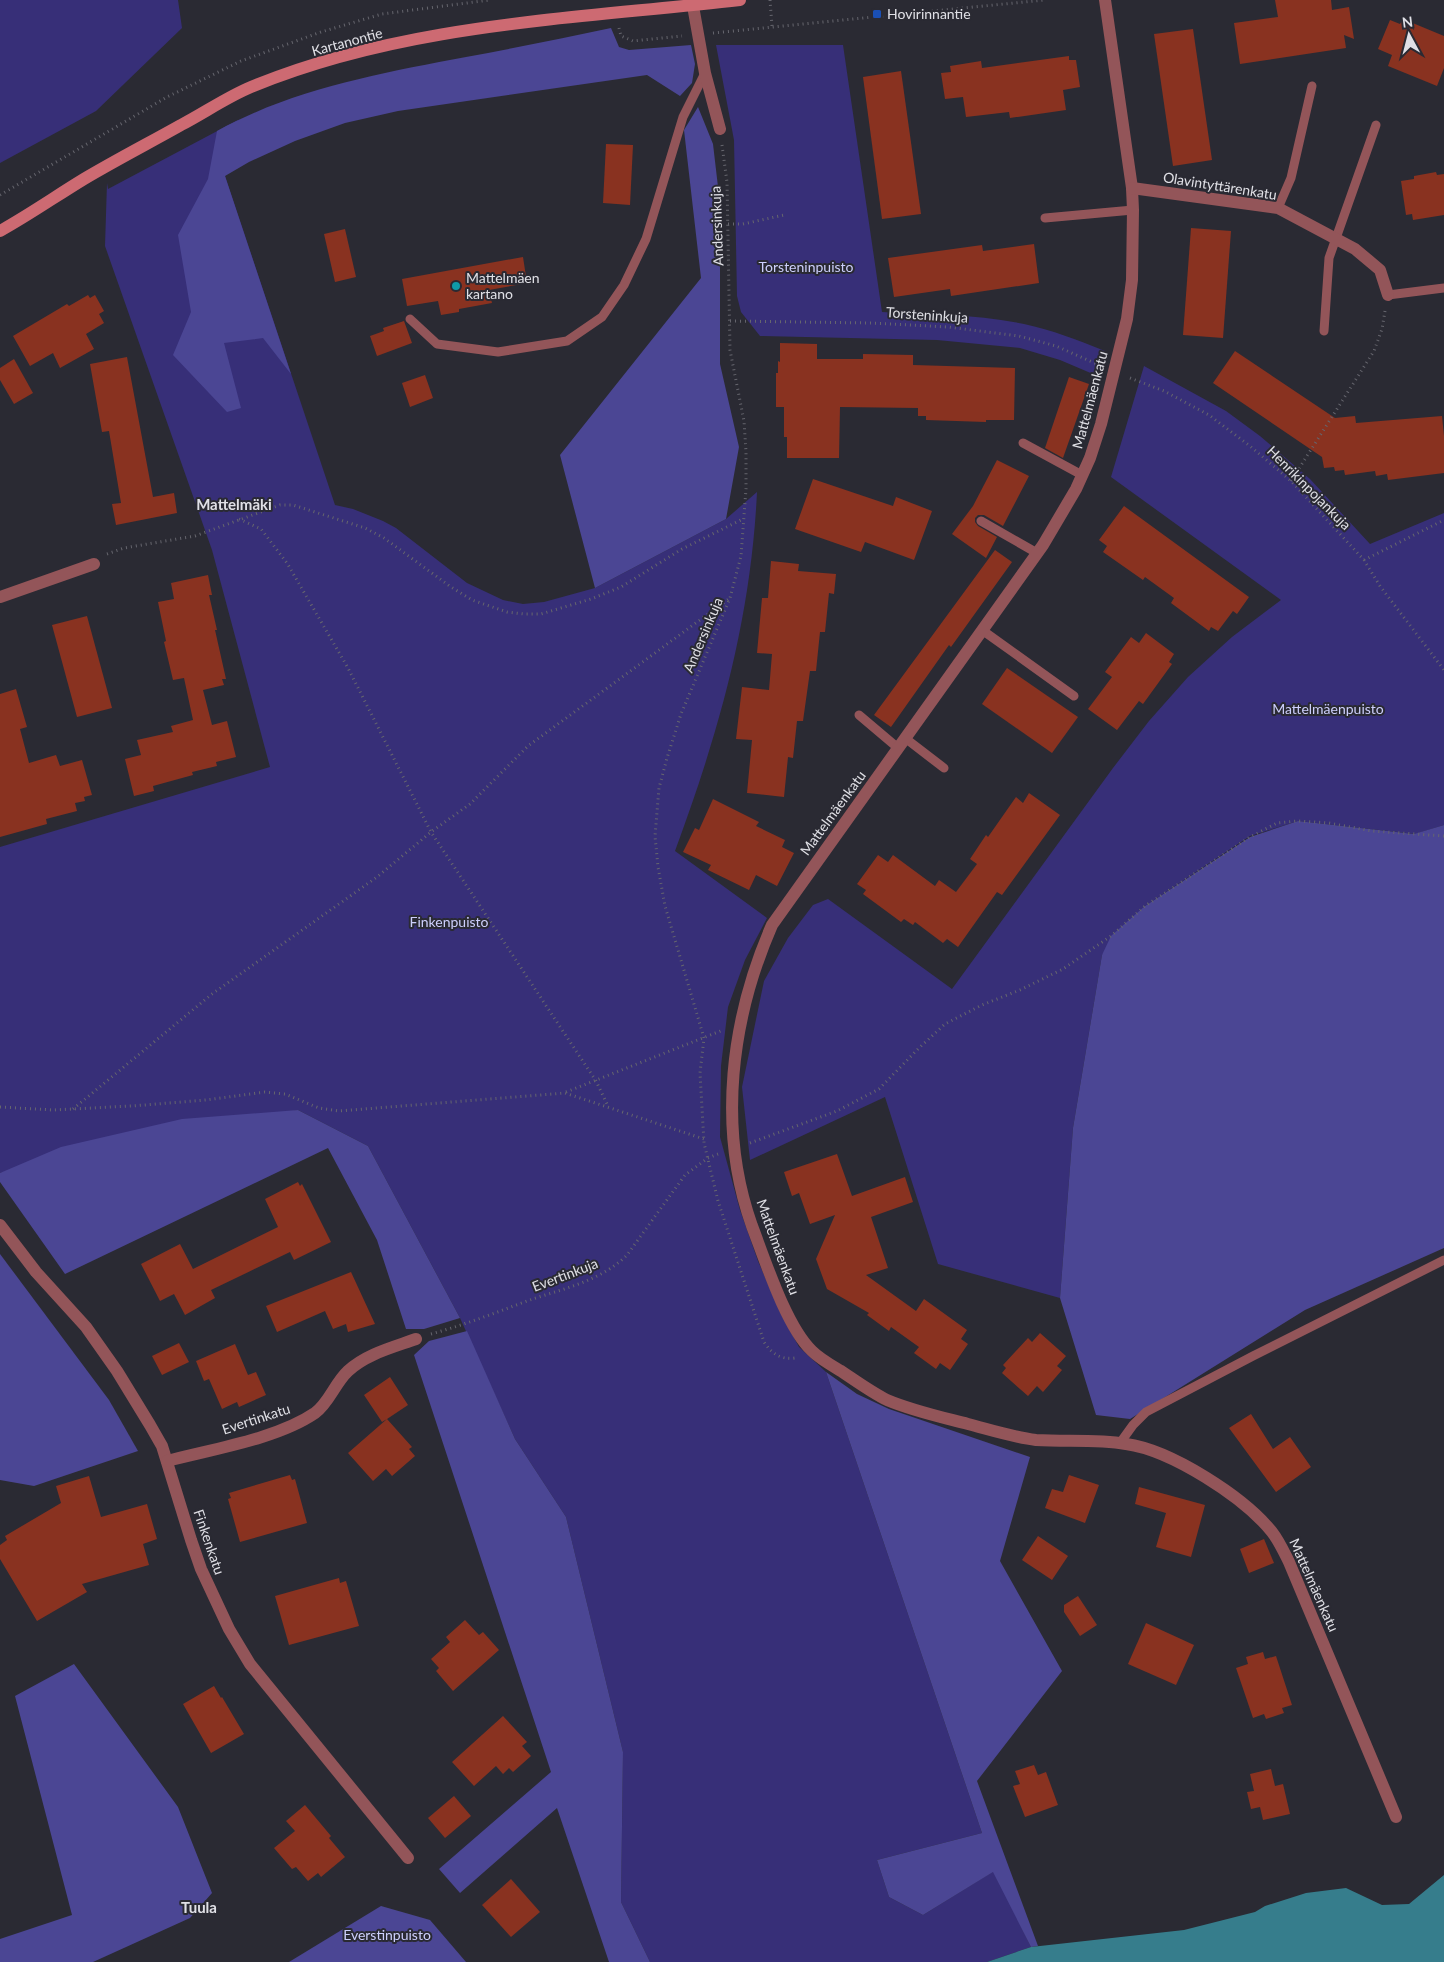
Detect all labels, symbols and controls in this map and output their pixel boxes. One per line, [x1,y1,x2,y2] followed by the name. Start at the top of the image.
[887,5,971,22] place label: Hovirinnantie
[871,8,883,20] marker: Hovirinnantie
[1384,10,1434,60] north arrow
[1401,13,1414,31] text: N
[310,24,384,59] street label: Kartanontie
[1162,168,1278,203] street label: Olavintyttärenkatu
[707,186,726,266] street label: Andersinkuja
[759,258,854,275] park label: Torsteninpuisto
[466,269,540,302] place label: Mattelmäen kartano
[450,280,462,292] marker: Mattelmäen kartano
[885,303,969,326] street label: Torsteninkuja
[1068,349,1111,451] street label: Mattelmäenkatu
[1264,442,1355,533] street label: Henrikinpojankuja
[196,495,272,513] district label: Mattelmäki
[679,595,726,675] street label: Andersinkuja
[1272,700,1384,717] park label: Mattelmäenpuisto
[796,767,869,858] street label: Mattelmäenkatu
[410,913,489,930] park label: Finkenpuisto
[753,1197,804,1297] street label: Mattelmäenkatu
[530,1254,600,1295] street label: Evertinkuja
[220,1400,292,1438] street label: Evertinkatu
[190,1507,229,1577] street label: Finkenkatu
[1286,1535,1343,1634] street label: Mattelmäenkatu
[181,1898,217,1916] district label: Tuula
[343,1926,431,1943] park label: Everstinpuisto

